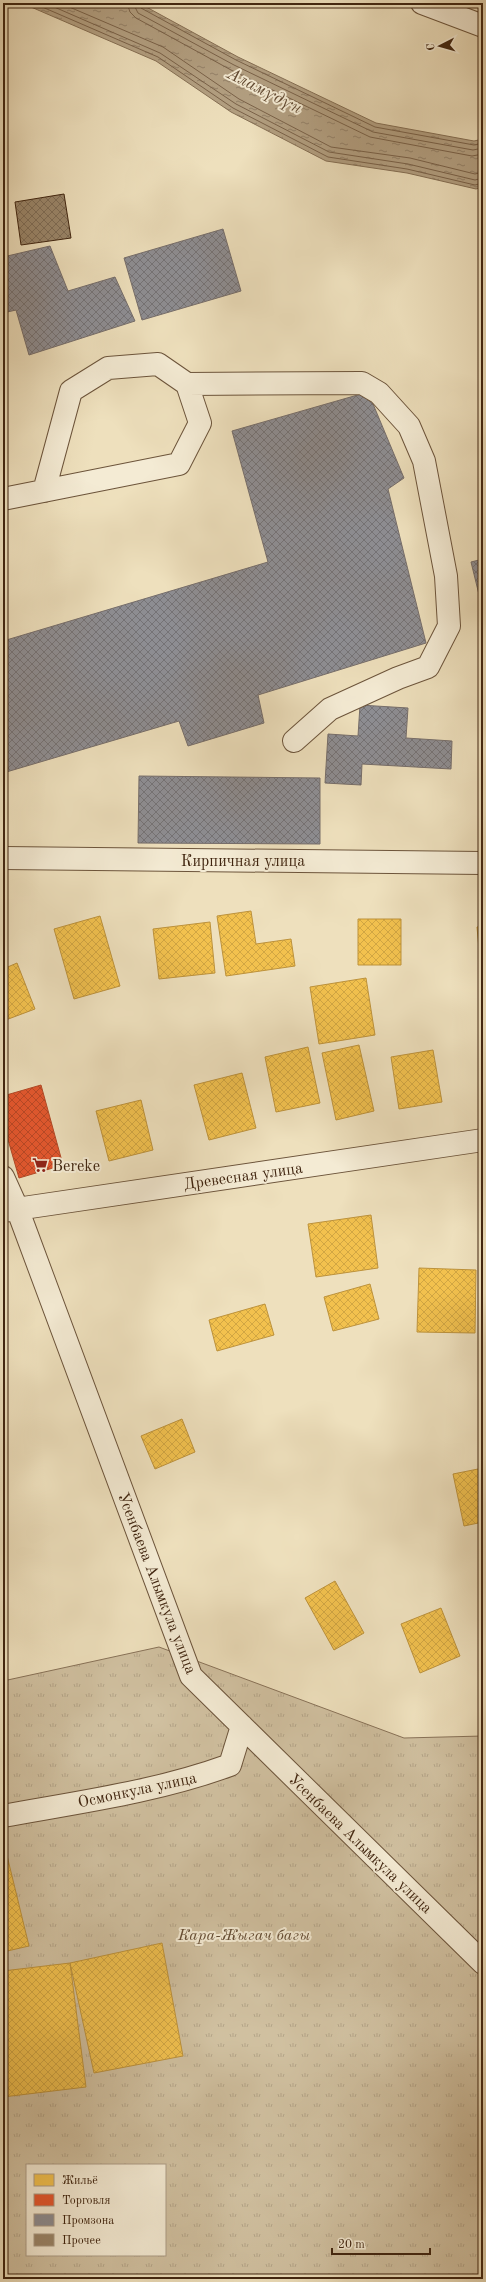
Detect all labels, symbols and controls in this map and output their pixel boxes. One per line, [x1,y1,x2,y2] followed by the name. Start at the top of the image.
[420,26,460,66] north arrow
[426,43,437,51] text: С
[223,65,305,118] water label: Аламүдүн
[181,854,305,870] street label: Кирпичная улица
[31,1156,49,1174] supermarket icon: Bereke
[52,1159,100,1175] place label: Bereke
[183,1161,304,1193] street label: Древесная улица
[114,1491,198,1677] street label: Усенбаева Алымкула улица
[77,1771,198,1811] street label: Осмонкула улица
[285,1772,435,1917] street label: Усенбаева Алымкула улица
[177,1928,310,1944] park label: Кара-Жыгач багы
[26,2164,166,2256] legend
[62,2175,98,2187] text: Жильё
[62,2195,111,2207] text: Торговля
[62,2215,114,2227] text: Промзона
[332,2230,430,2256] scale bar
[62,2235,101,2247] text: Прочее
[338,2239,365,2251] text: 20 m

